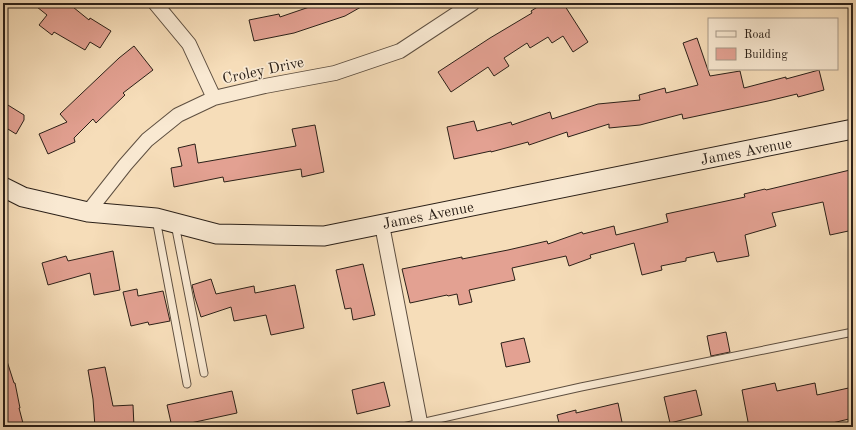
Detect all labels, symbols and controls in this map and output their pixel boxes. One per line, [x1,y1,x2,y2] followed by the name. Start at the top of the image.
[708,18,838,70] legend
[744,29,771,41] text: Road
[744,49,788,61] text: Building
[221,56,305,87] street label: Croley Drive
[699,136,793,169] street label: James Avenue
[381,200,475,233] street label: James Avenue

